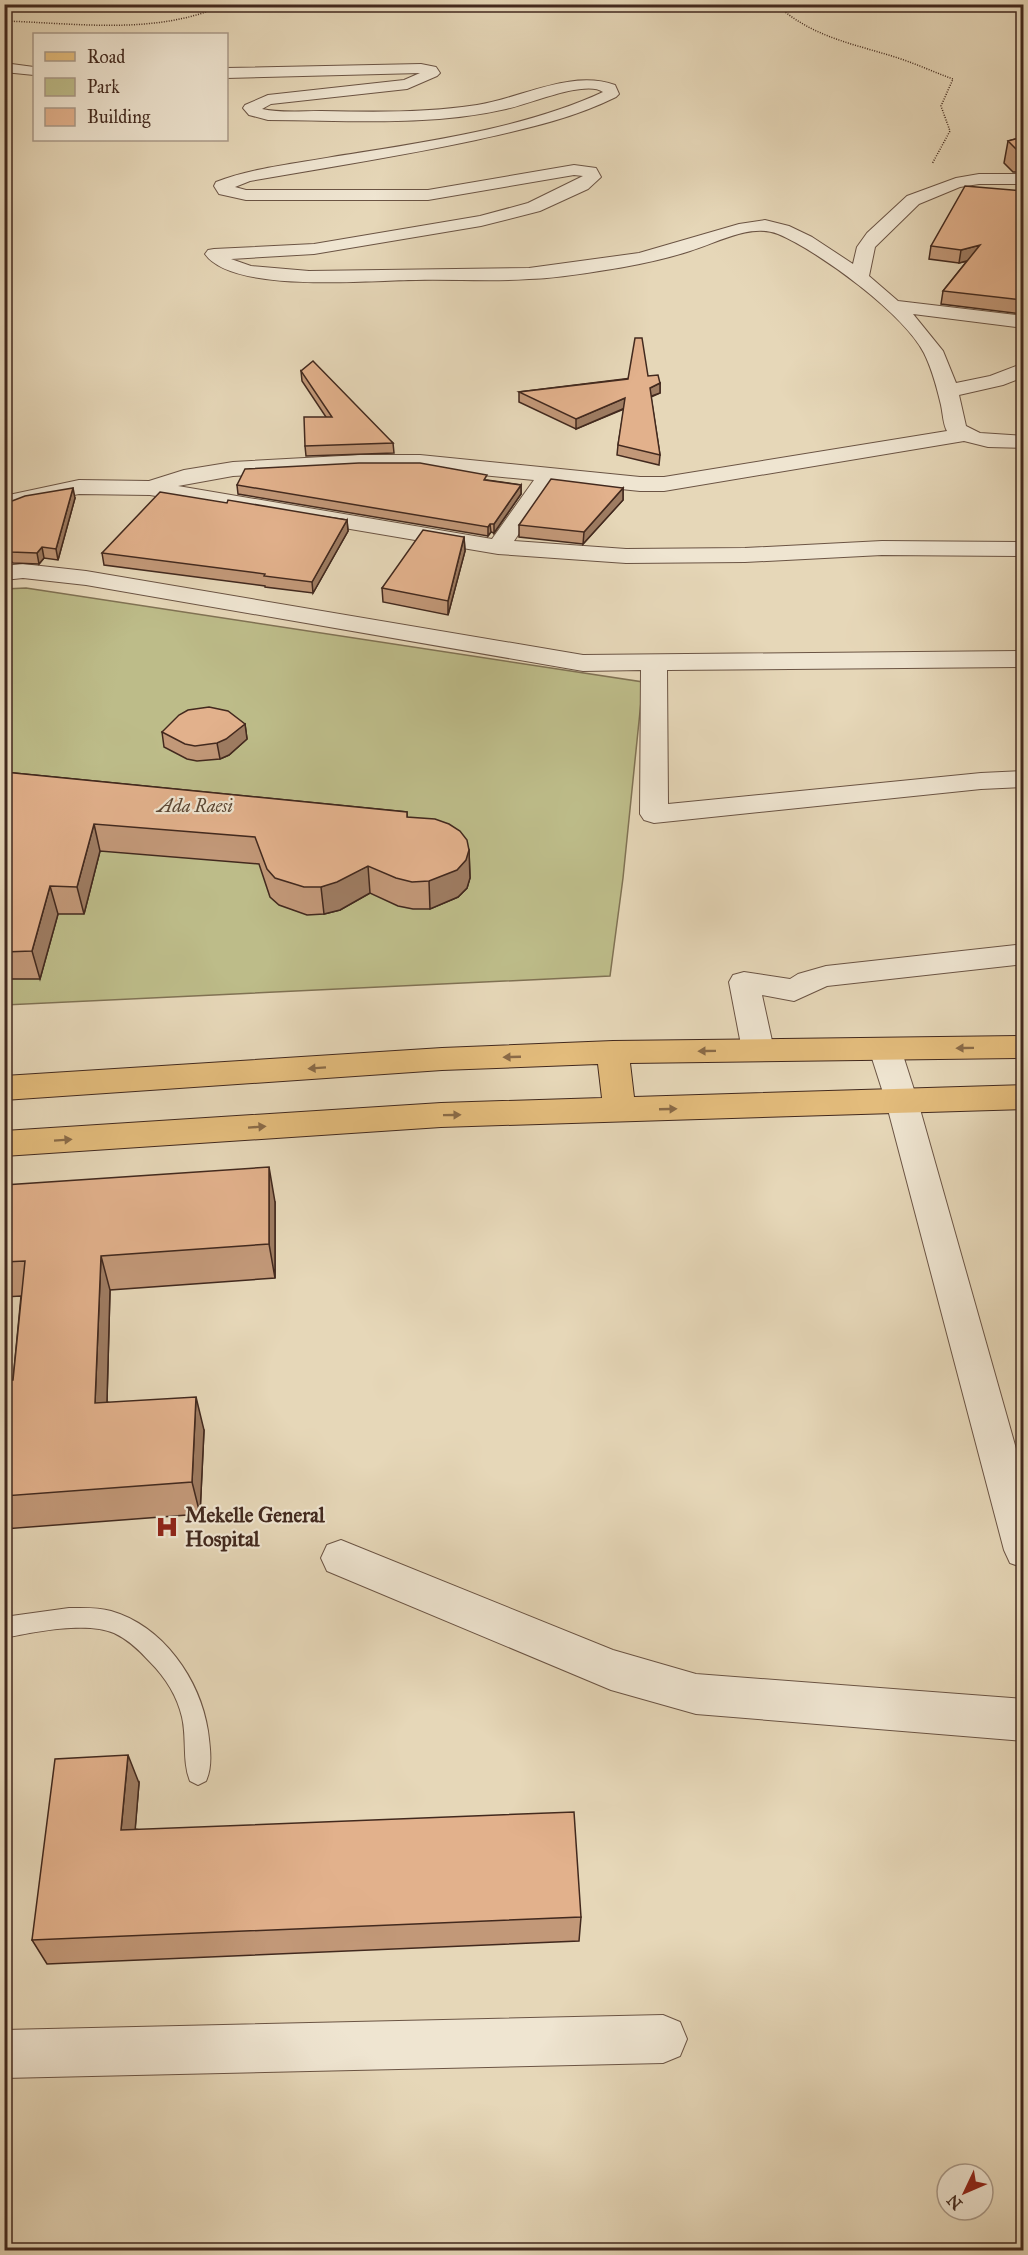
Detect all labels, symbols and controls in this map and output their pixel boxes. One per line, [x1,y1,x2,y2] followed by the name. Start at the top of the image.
[33,33,228,141] legend
[87,46,125,68] text: Road
[87,76,120,98] text: Park
[87,106,151,129] text: Building
[155,795,233,817] park label: Ada Raesi
[956,1043,975,1053] one-way arrow
[698,1046,717,1056] one-way arrow
[503,1052,522,1061] one-way arrow
[308,1063,327,1072] one-way arrow
[658,1104,677,1114] one-way arrow
[443,1110,462,1119] one-way arrow
[248,1122,267,1132] one-way arrow
[53,1135,72,1145] one-way arrow
[185,1502,326,1552] place label: Mekelle General Hospital
[154,1514,180,1540] hospital icon: Mekelle General Hospital
[935,2162,995,2222] north arrow
[943,2190,966,2214] text: N

